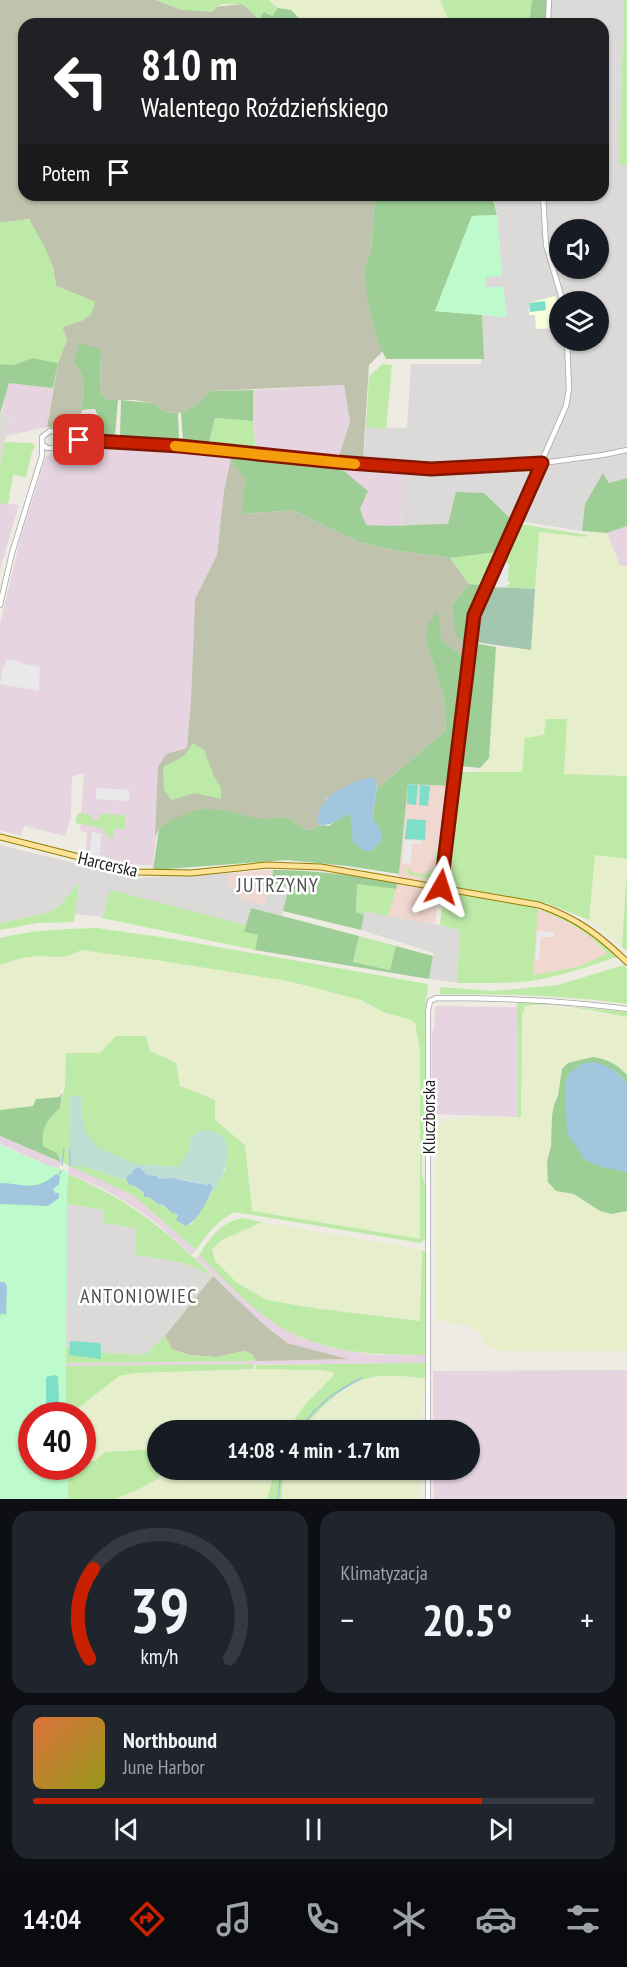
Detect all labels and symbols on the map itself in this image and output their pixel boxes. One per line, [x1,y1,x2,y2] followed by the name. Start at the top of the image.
[53,414,104,465] pin
[76,846,140,882] street label: Harcerska
[409,855,473,919] position arrow
[236,872,319,898] district label: JUTRZYNY
[417,1080,440,1154] street label: Kluczborska
[80,1283,198,1309] district label: ANTONIOWIEC
[18,1402,96,1480] speed limit sign: 40

